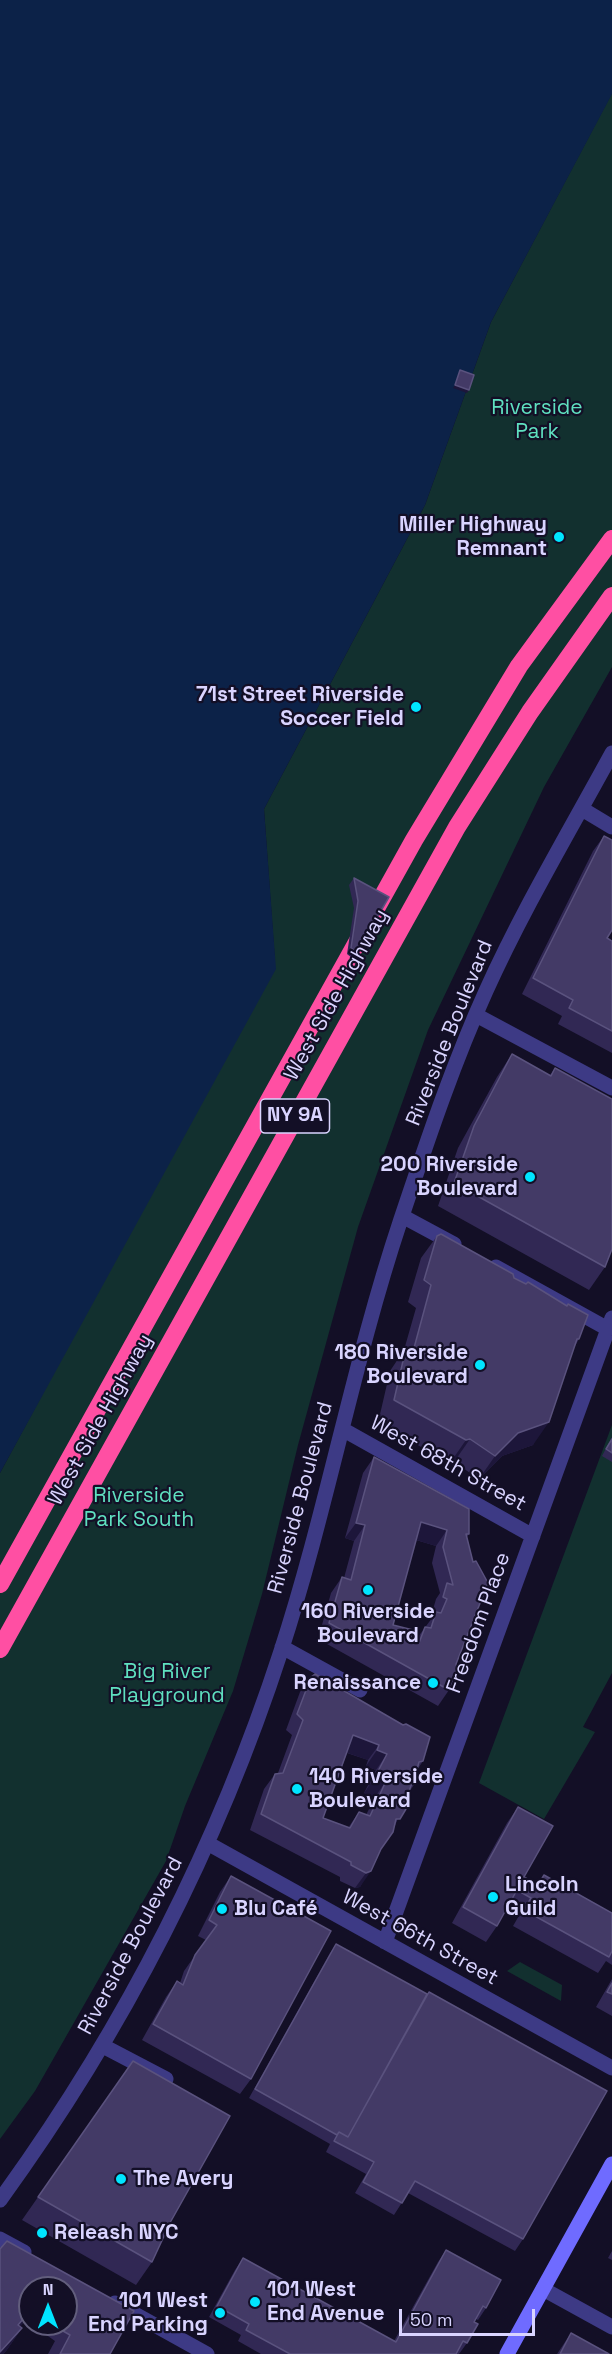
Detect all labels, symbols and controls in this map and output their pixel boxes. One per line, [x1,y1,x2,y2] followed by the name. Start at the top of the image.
[491,395,583,445] park label: Riverside Park
[399,512,547,562] place label: Miller Highway Remnant
[552,530,566,544] marker: Miller Highway Remnant
[196,682,404,732] place label: 71st Street Riverside Soccer Field
[409,700,423,714] marker: 71st Street Riverside Soccer Field
[279,905,395,1085] street label: West Side Highway
[401,936,499,1130] street label: Riverside Boulevard
[260,1099,330,1133] road number: NY 9A
[381,1152,518,1202] place label: 200 Riverside Boulevard
[523,1170,537,1184] marker: 200 Riverside Boulevard
[43,1330,159,1510] street label: West Side Highway
[335,1340,468,1390] place label: 180 Riverside Boulevard
[473,1358,487,1372] marker: 180 Riverside Boulevard
[263,1399,339,1597] street label: Riverside Boulevard
[366,1411,530,1517] street label: West 68th Street
[84,1483,194,1533] park label: Riverside Park South
[442,1549,516,1697] street label: Freedom Place
[361,1583,375,1597] marker: 160 Riverside Boulevard
[301,1599,435,1649] place label: 160 Riverside Boulevard
[109,1659,225,1709] park label: Big River Playground
[294,1670,421,1696] place label: Renaissance
[426,1676,440,1690] marker: Renaissance
[309,1764,443,1814] place label: 140 Riverside Boulevard
[290,1782,304,1796] marker: 140 Riverside Boulevard
[73,1853,189,2039] street label: Riverside Boulevard
[505,1872,579,1922] place label: Lincoln Guild
[338,1885,502,1991] street label: West 66th Street
[486,1890,500,1904] marker: Lincoln Guild
[234,1896,318,1922] place label: Blu Café
[215,1902,229,1916] marker: Blu Café
[133,2166,233,2192] place label: The Avery
[114,2172,128,2186] marker: The Avery
[54,2220,179,2246] place label: Releash NYC
[35,2226,49,2240] marker: Releash NYC
[18,2276,78,2336] north arrow
[267,2277,385,2327] place label: 101 West End Avenue
[43,2279,53,2300] text: N
[88,2288,208,2338] place label: 101 West End Parking
[248,2295,262,2309] marker: 101 West End Avenue
[402,2297,538,2335] scale bar
[213,2306,227,2320] marker: 101 West End Parking
[410,2308,452,2331] text: 50 m

